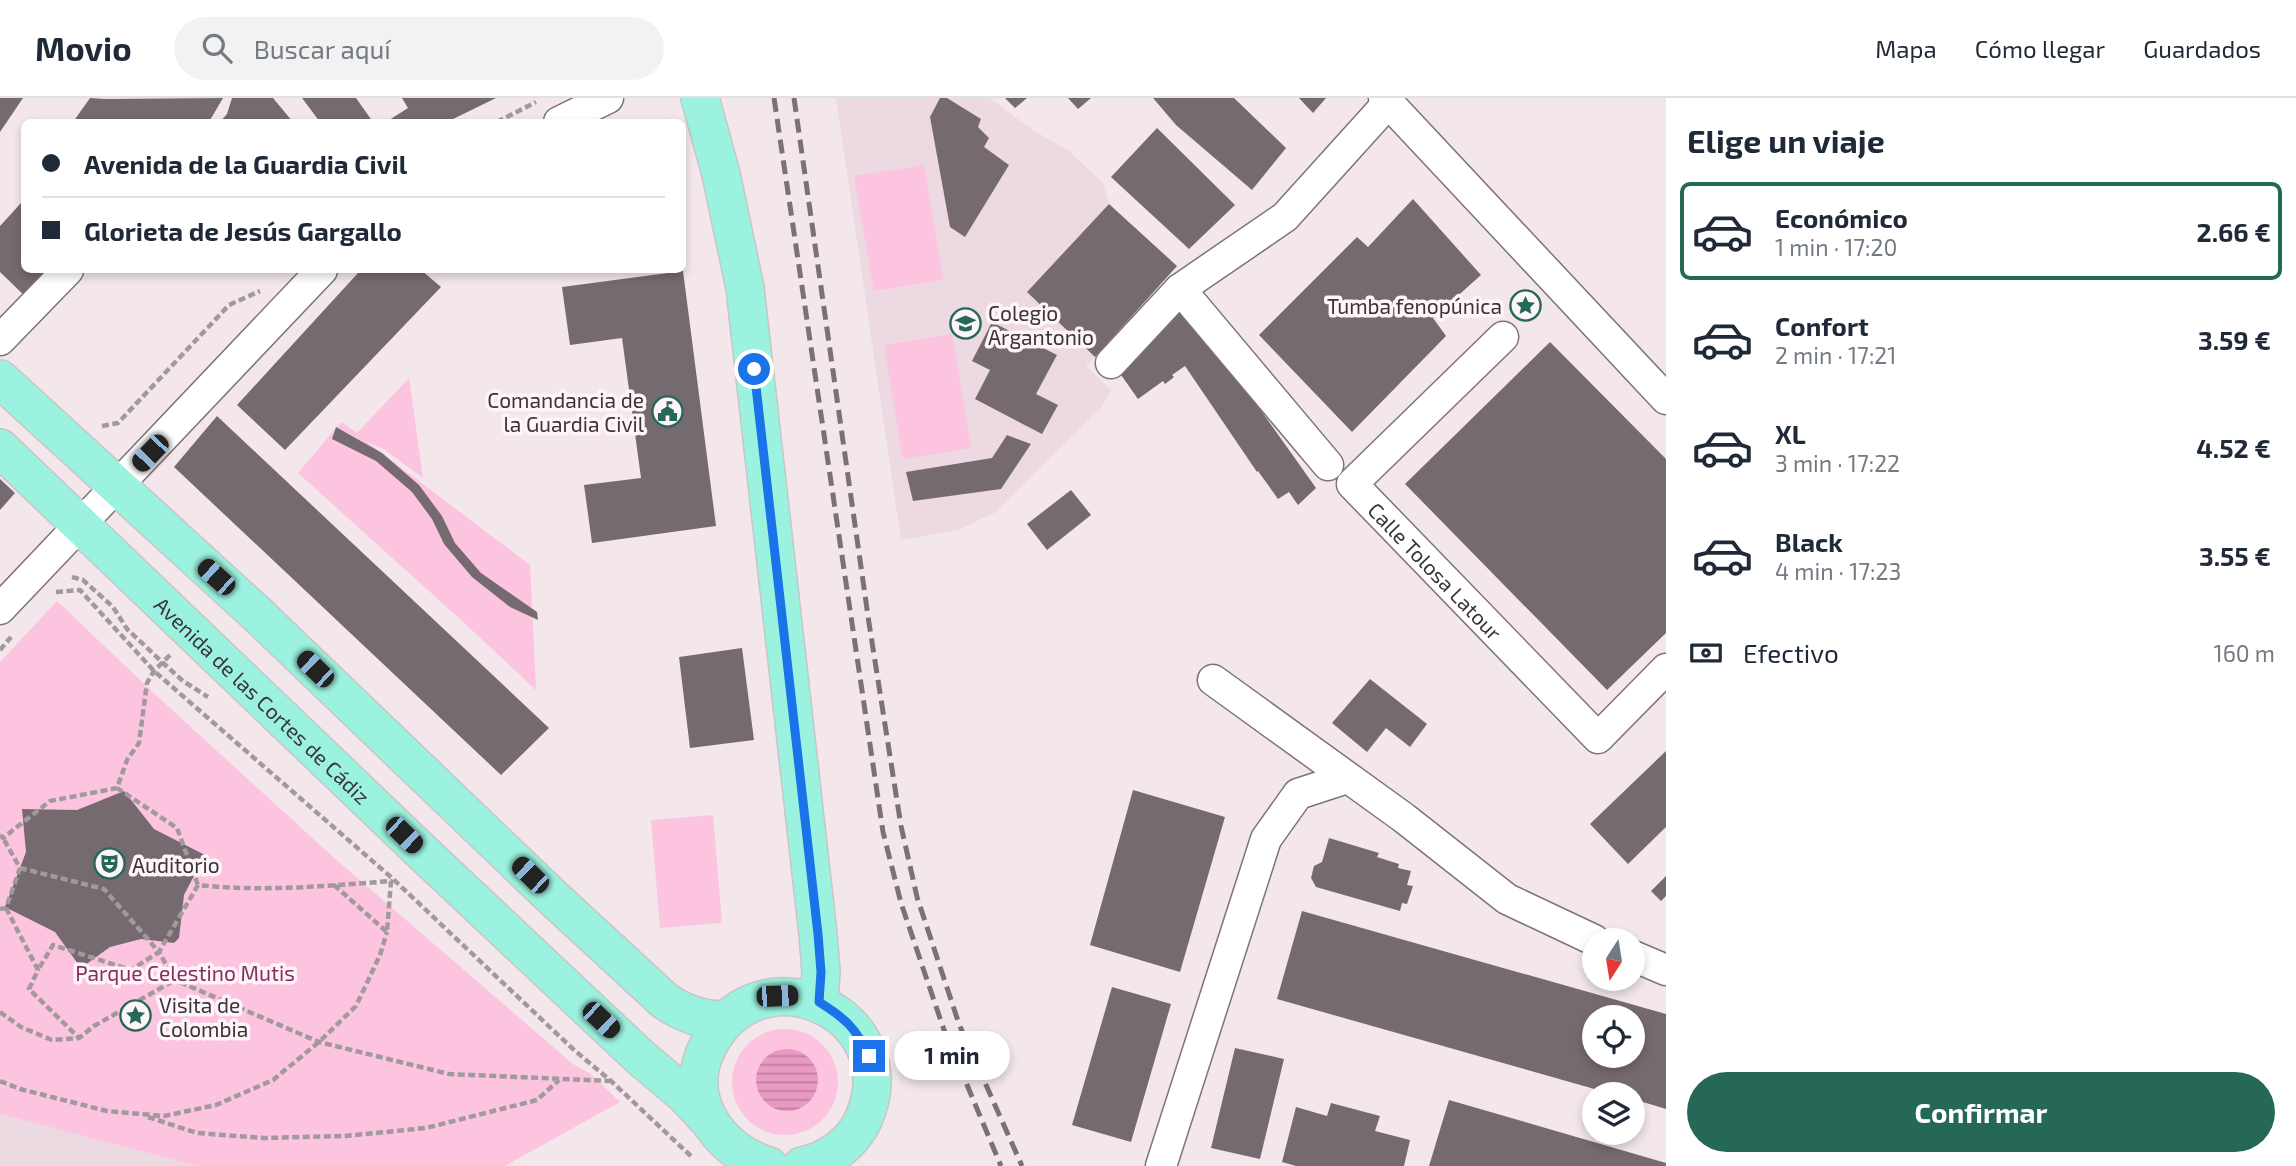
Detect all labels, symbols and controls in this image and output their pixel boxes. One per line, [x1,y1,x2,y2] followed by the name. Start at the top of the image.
[174,17,664,80] search box
[35,28,132,68] text: Movio
[198,29,236,67] icon: search
[254,33,391,64] text: Buscar aquí
[1875,34,1937,63] text: Mapa
[1975,34,2105,63] text: Cómo llegar
[2143,34,2261,63] text: Guardados
[1687,121,1885,159] text: Elige un viaje
[84,148,407,179] text: Avenida de la Guardia Civil
[1691,200,1754,263] icon: car
[1775,202,1908,233] text: Económico
[84,215,402,246] text: Glorieta de Jesús Gargallo
[2197,216,2271,247] text: 2.66 €
[1775,233,1897,261] text: 1 min · 17:20
[1508,288,1542,322] place icon: Tumba fenopúnica
[1327,293,1502,318] place label: Tumba fenopúnica
[988,300,1094,349] place label: Colegio Argantonio
[948,307,982,341] school or university icon: Colegio Argantonio
[1691,308,1754,371] icon: car
[1775,310,1869,341] text: Confort
[2198,324,2271,355] text: 3.59 €
[1775,341,1896,369] text: 2 min · 17:21
[738,353,770,385] route start
[487,387,645,436] place label: Comandancia de la Guardia Civil
[650,394,684,428] public building icon: Comandancia de la Guardia Civil
[1691,416,1754,479] icon: car
[1775,418,1806,449] text: XL
[128,431,173,475] car
[2196,432,2271,463] text: 4.52 €
[1775,449,1900,477] text: 3 min · 17:22
[1364,497,1508,645] street label: Calle Tolosa Latour
[1691,524,1754,587] icon: car
[1775,526,1843,557] text: Black
[2199,540,2271,571] text: 3.55 €
[194,555,239,599] car
[1775,557,1901,585] text: 4 min · 17:23
[150,591,376,808] street label: Avenida de las Cortes de Cádiz
[1687,634,1725,672] icon: cash
[1743,637,1839,668] text: Efectivo
[2214,639,2275,667] text: 160 m
[293,647,338,691] car
[382,813,427,857] car
[92,847,126,881] theatre icon: Auditorio
[132,852,220,877] place label: Auditorio
[508,853,553,897] car
[1582,928,1645,990] north arrow
[1582,928,1645,1145] map controls
[75,960,295,985] park label: Parque Celestino Mutis
[756,985,799,1007] car
[159,992,248,1041] place label: Visita de Colombia
[579,998,624,1042] car
[119,999,153,1033] place icon: Visita de Colombia
[1582,1005,1645,1068] button: locate
[894,1032,1009,1080] callout: 1 min
[853,1040,885,1072] route end
[924,1041,980,1069] text: 1 min
[1687,1072,2275,1152] button: Confirmar
[1582,1082,1645,1145] button: layers

